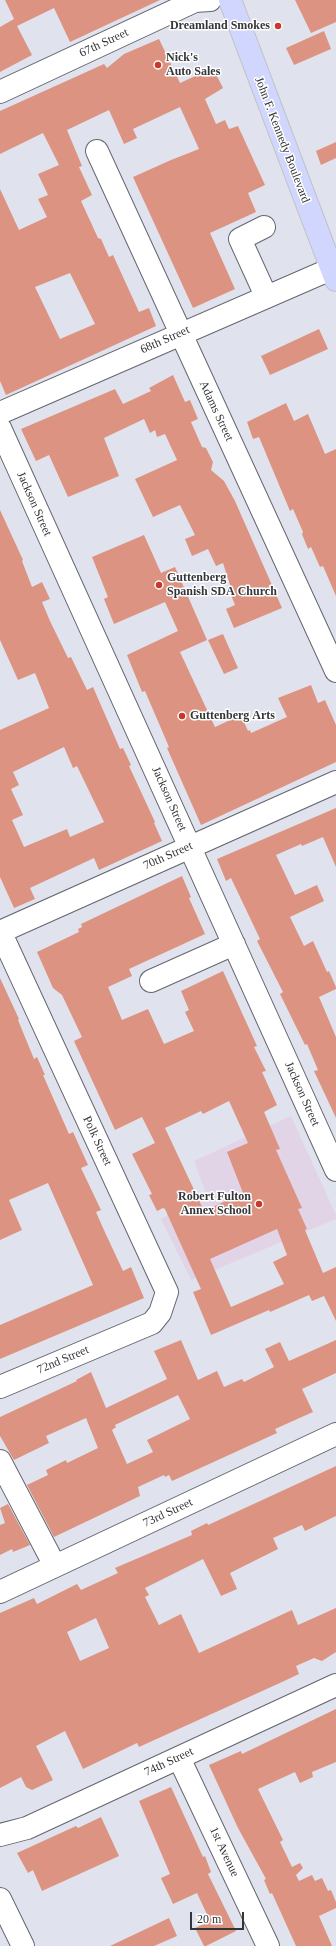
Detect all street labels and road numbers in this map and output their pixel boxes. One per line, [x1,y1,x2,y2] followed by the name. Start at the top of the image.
[77,25,131,61] street label: 67th Street
[251,75,313,205] street label: John F. Kennedy Boulevard
[138,323,192,357] street label: 68th Street
[196,379,236,443] street label: Adams Street
[13,470,55,538] street label: Jackson Street
[148,765,190,833] street label: Jackson Street
[141,839,195,873] street label: 70th Street
[281,1060,323,1128] street label: Jackson Street
[79,1114,115,1168] street label: Polk Street
[35,1343,91,1377] street label: 72nd Street
[141,1495,195,1531] street label: 73rd Street
[142,1744,196,1780] street label: 74th Street
[206,1825,242,1879] street label: 1st Avenue

